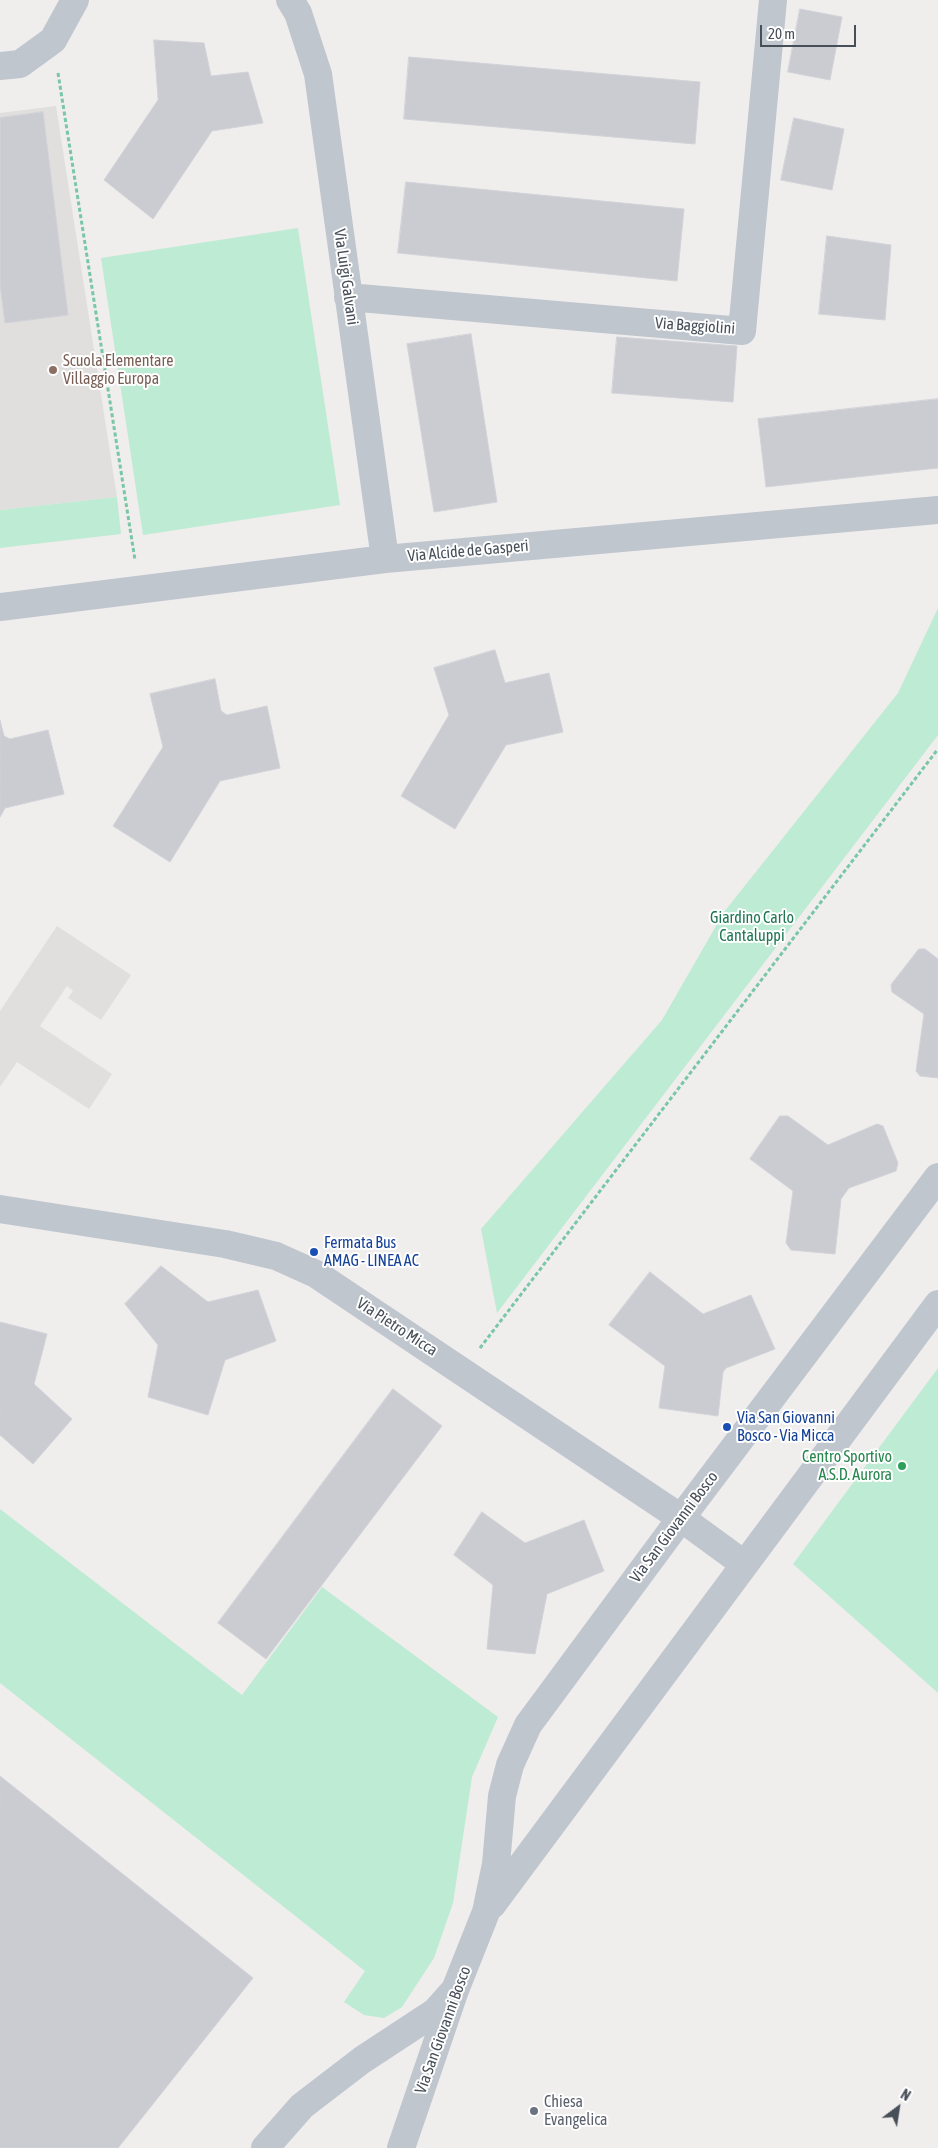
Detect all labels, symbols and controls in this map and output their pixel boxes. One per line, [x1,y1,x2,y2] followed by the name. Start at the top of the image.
[763,15,859,47] scale bar
[768,25,795,42] text: 20 m
[330,228,362,326] street label: Via Luigi Galvani
[654,314,736,338] street label: Via Baggiolini
[63,351,173,389] place label: Scuola Elementare Villaggio Europa
[47,364,59,376] marker: Scuola Elementare Villaggio Europa
[407,536,529,566] street label: Via Alcide de Gasperi
[710,908,794,946] park label: Giardino Carlo Cantaluppi
[324,1233,419,1271] place label: Fermata Bus AMAG - LINEA AC
[308,1246,320,1258] marker: Fermata Bus AMAG - LINEA AC
[353,1294,441,1360] street label: Via Pietro Micca
[737,1408,835,1446] place label: Via San Giovanni Bosco - Via Micca
[721,1421,733,1433] marker: Via San Giovanni Bosco - Via Micca
[802,1447,892,1485] place label: Centro Sportivo A.S.D. Aurora
[896,1460,908,1472] marker: Centro Sportivo A.S.D. Aurora
[626,1468,722,1586] street label: Via San Giovanni Bosco
[411,1964,475,2096] street label: Via San Giovanni Bosco
[873,2083,923,2133] north arrow
[898,2086,913,2104] text: N
[544,2092,608,2130] place label: Chiesa Evangelica
[528,2105,540,2117] marker: Chiesa Evangelica

